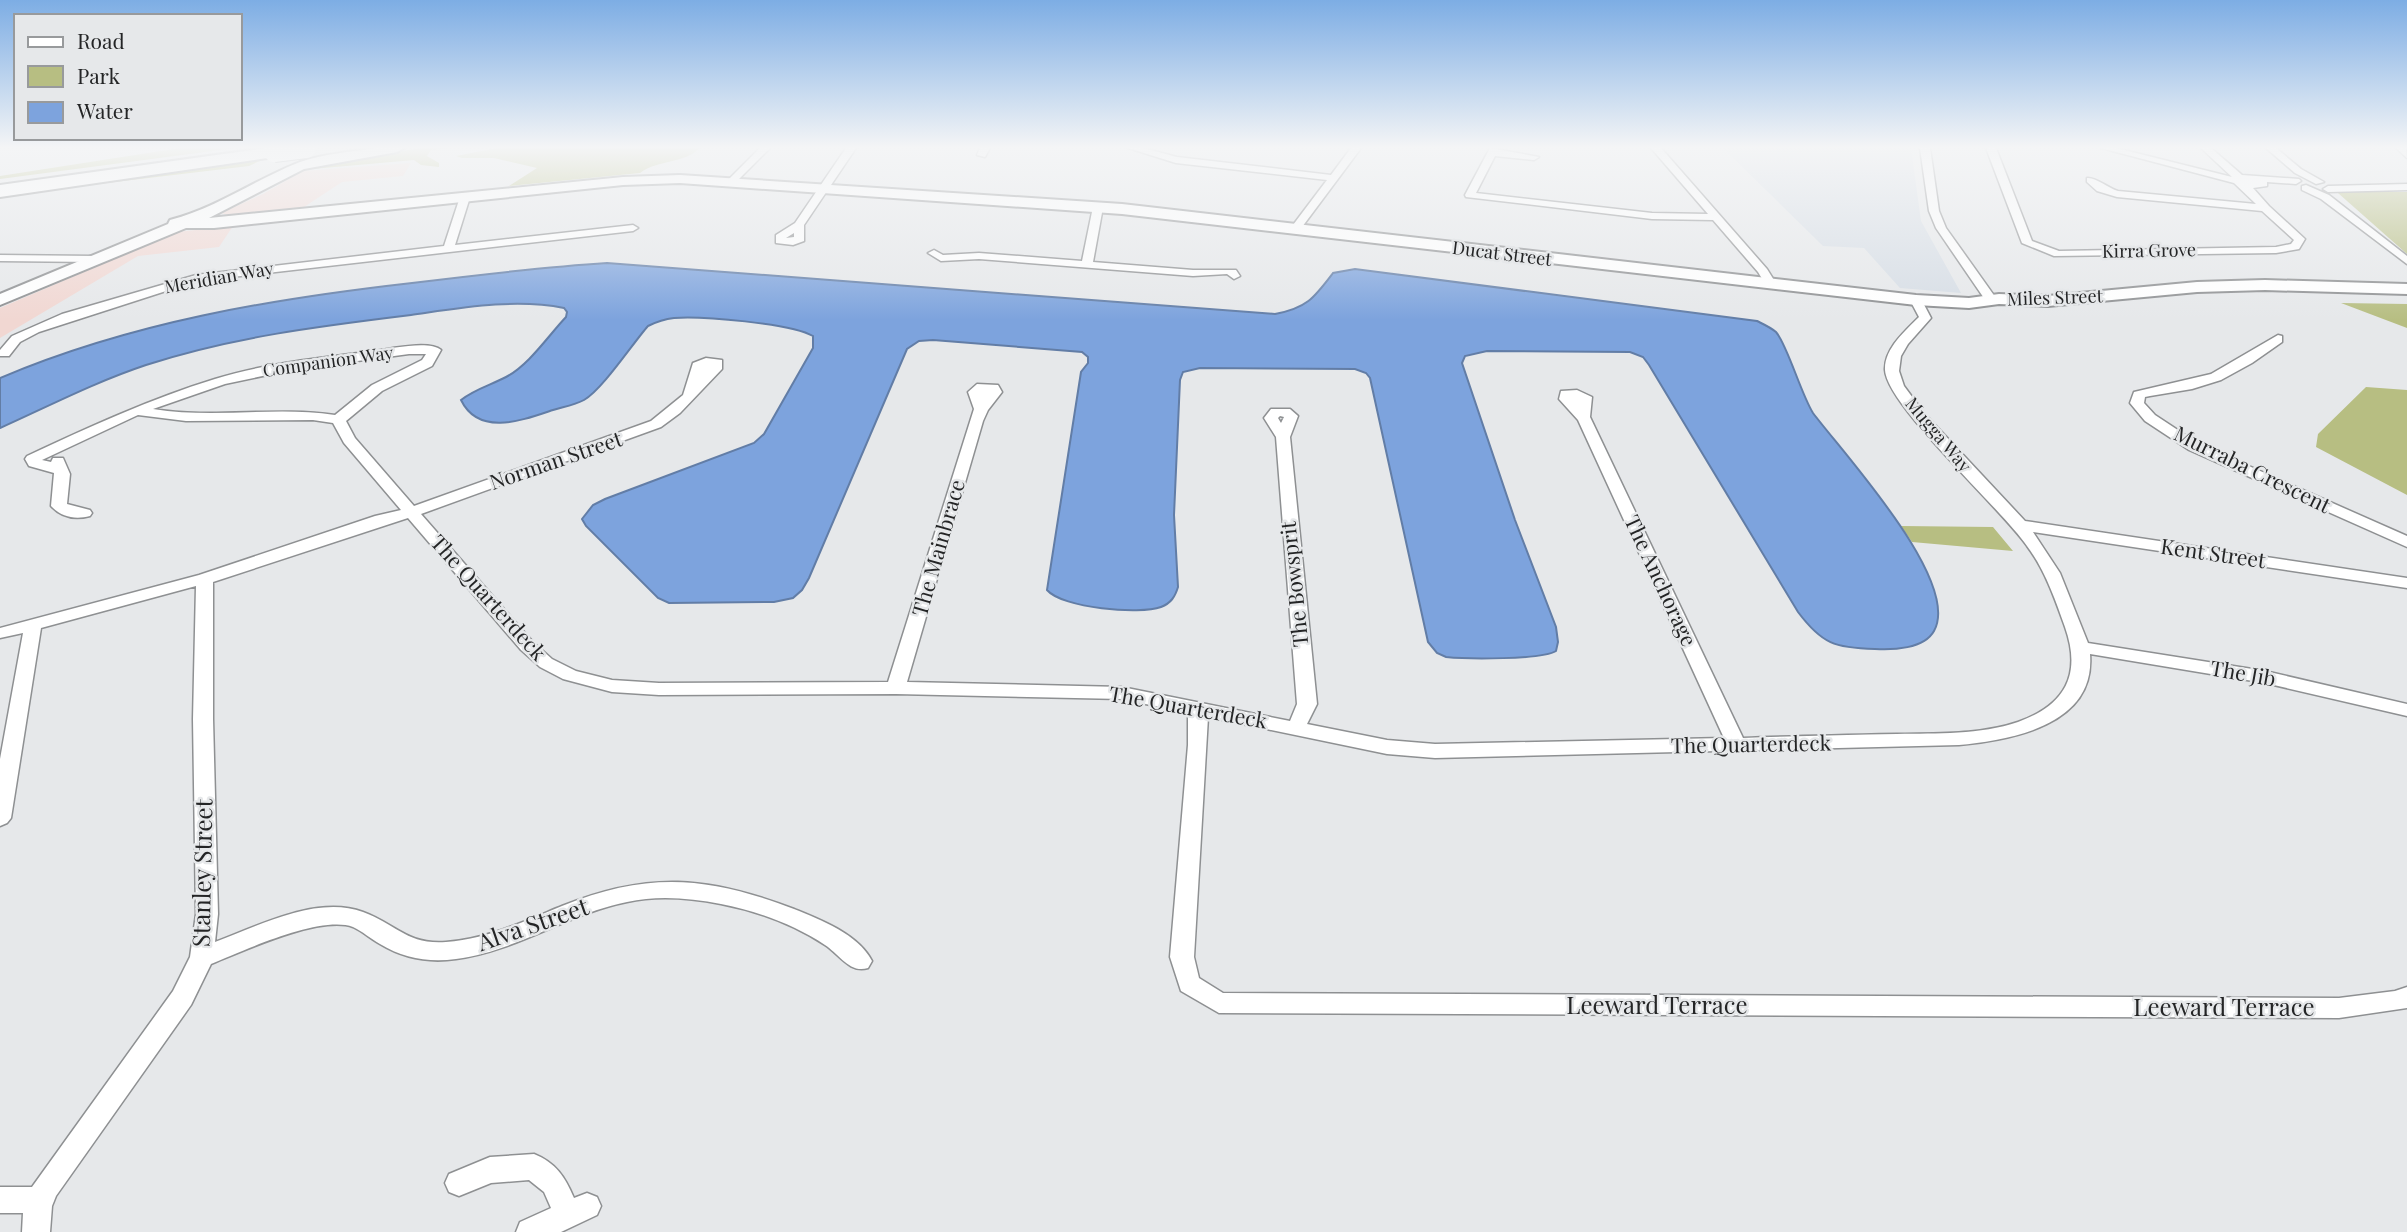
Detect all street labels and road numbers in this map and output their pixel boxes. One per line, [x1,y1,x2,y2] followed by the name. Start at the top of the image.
[1451,235,1554,271] street label: Ducat Street
[2102,237,2196,263] street label: Kirra Grove
[162,256,275,298] street label: Meridian Way
[2007,283,2104,311] street label: Miles Street
[261,340,395,382] street label: Companion Way
[1900,392,1977,477] street label: Mugga Way
[2170,418,2336,518] street label: Murraba Crescent
[485,423,626,495] street label: Norman Street
[904,476,970,619] street label: The Mainbrace
[1619,510,1704,650] street label: The Anchorage
[1272,519,1314,648] street label: The Bowsprit
[425,528,554,666] street label: The Quarterdeck
[2159,531,2268,573] street label: Kent Street
[2208,653,2278,692] street label: The Jib
[1107,678,1270,734] street label: The Quarterdeck
[1671,728,1832,758] street label: The Quarterdeck
[184,798,218,947] street label: Stanley Street
[472,889,593,957] street label: Alva Street
[1566,988,1748,1020] street label: Leeward Terrace
[2133,990,2315,1022] street label: Leeward Terrace

